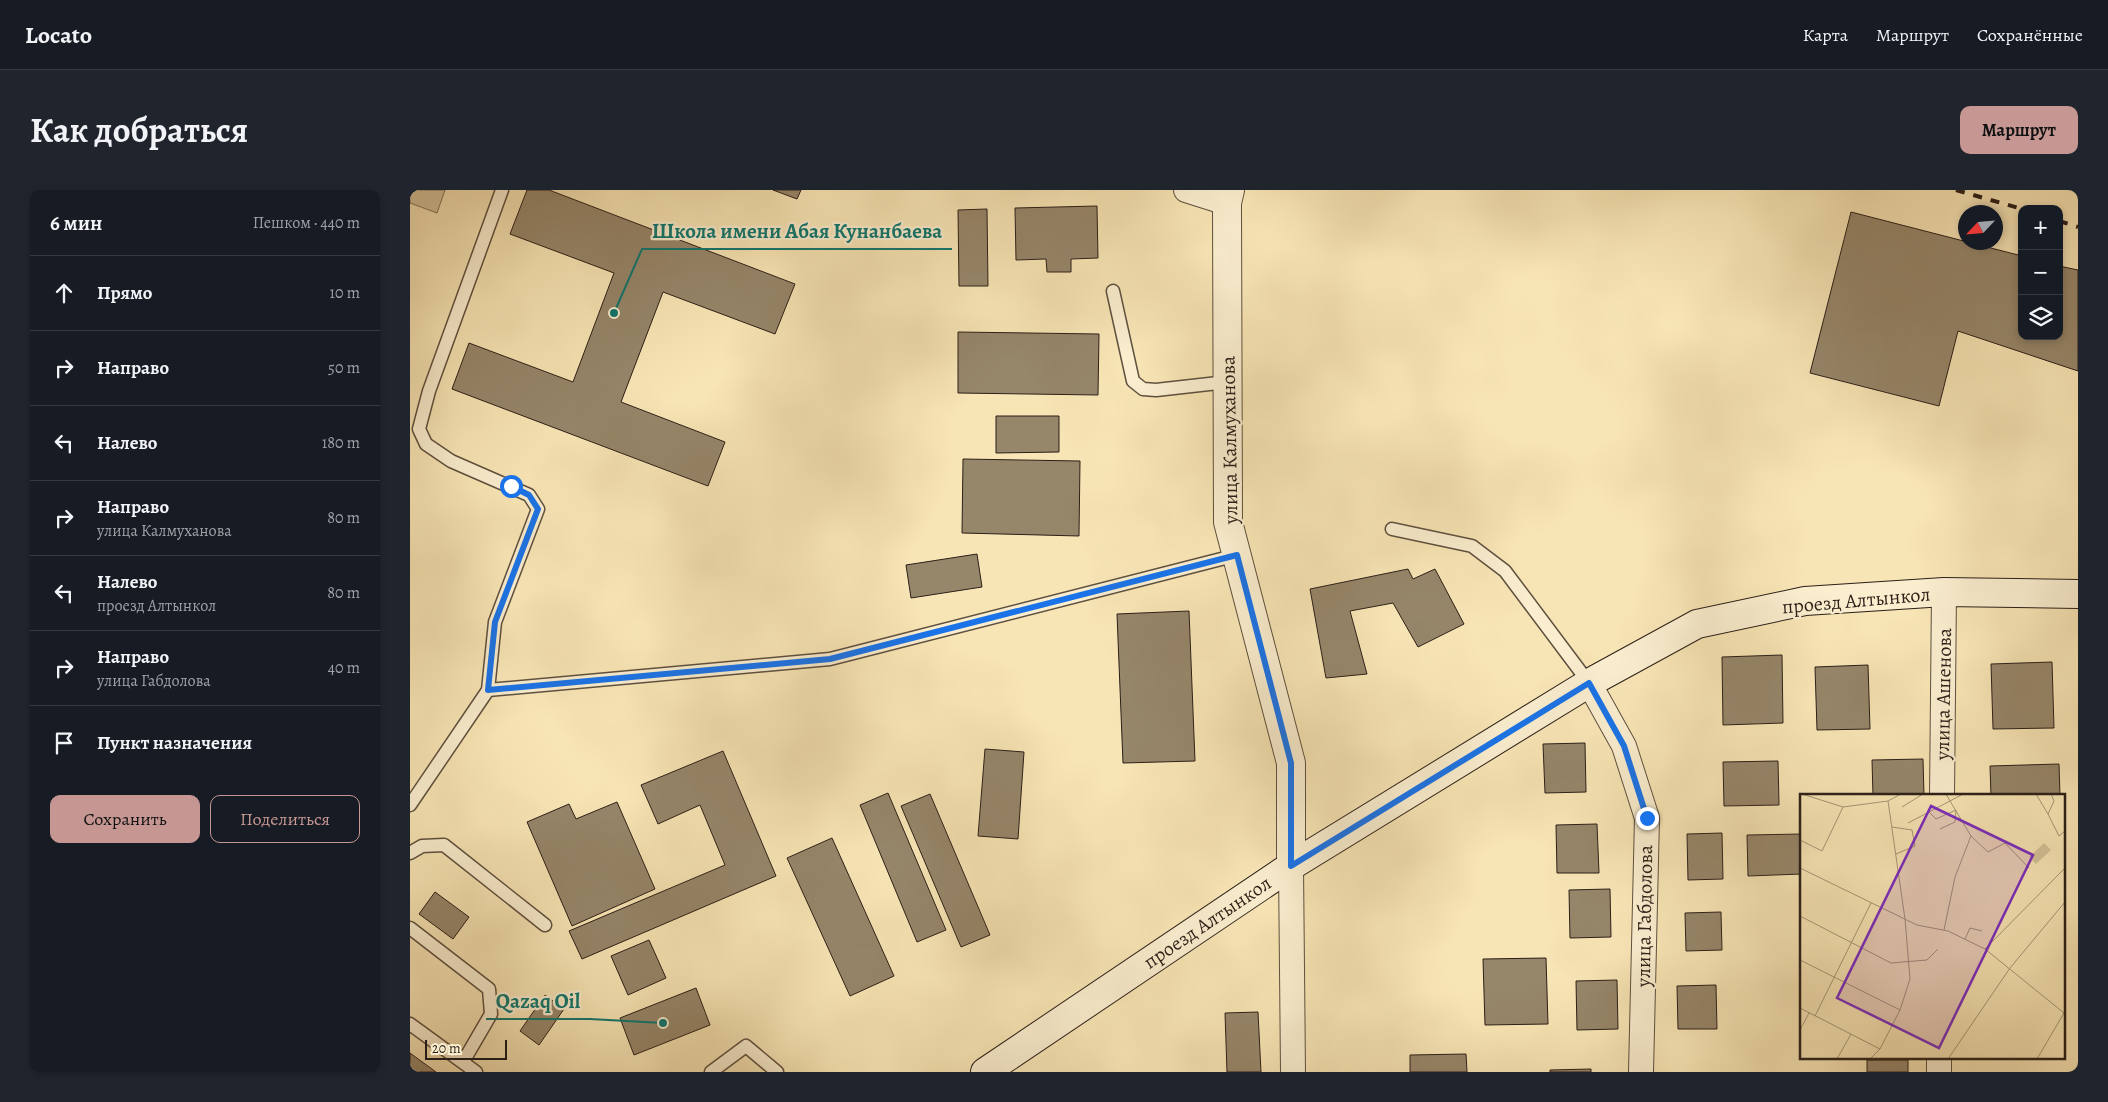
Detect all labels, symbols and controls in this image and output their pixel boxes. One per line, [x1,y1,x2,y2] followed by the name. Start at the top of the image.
[25,19,92,51] text: Locato
[1803,23,1848,47] text: Карта
[1876,23,1949,47] text: Маршрут
[1977,23,2083,47] text: Сохранённые
[30,106,248,154] text: Как добраться
[1960,106,2078,154] button: Маршрут
[1958,205,2003,250] north arrow
[2018,205,2063,340] map controls
[2018,205,2063,250] button: +
[50,209,102,237] text: 6 мин
[253,212,360,234] text: Пешком · 440 m
[642,213,952,249] callout: Школа имени Абая Кунанбаева
[652,217,942,245] text: Школа имени Абая Кунанбаева
[2018,250,2063,295] button: −
[50,279,78,307] icon: ahead
[97,280,152,306] text: Прямо
[330,282,360,304] text: 10 m
[2018,295,2063,340] button: layers
[50,354,78,382] icon: right
[97,355,169,381] text: Направо
[1215,355,1244,525] street label: улица Калмуханова
[328,357,360,379] text: 50 m
[50,429,78,457] icon: left
[97,430,157,456] text: Налево
[322,432,360,454] text: 180 m
[500,475,523,498] route start
[97,494,169,520] text: Направо
[50,504,78,532] icon: right
[327,507,360,529] text: 80 m
[97,520,232,542] text: улица Калмуханова
[97,569,157,595] text: Налево
[50,579,78,607] icon: left
[1781,581,1931,620] street label: проезд Алтынкол
[327,582,360,604] text: 80 m
[97,595,216,617] text: проезд Алтынкол
[1929,627,1958,761] street label: улица Ашенова
[97,644,169,670] text: Направо
[50,654,78,682] icon: right
[328,657,360,679] text: 40 m
[97,670,211,692] text: улица Габдолова
[50,729,78,757] icon: arrive
[97,730,252,756] text: Пункт назначения
[1800,794,2066,1060] inset map
[50,795,200,843] button: Сохранить
[210,795,360,843] button: Поделиться
[1636,807,1659,830] route end
[1630,844,1659,988] street label: улица Габдолова
[1138,870,1277,975] street label: проезд Алтынкол
[486,983,590,1019] callout: Qazaq Oil
[496,987,581,1015] text: Qazaq Oil
[425,1037,508,1060] scale bar
[432,1039,461,1058] text: 20 m

